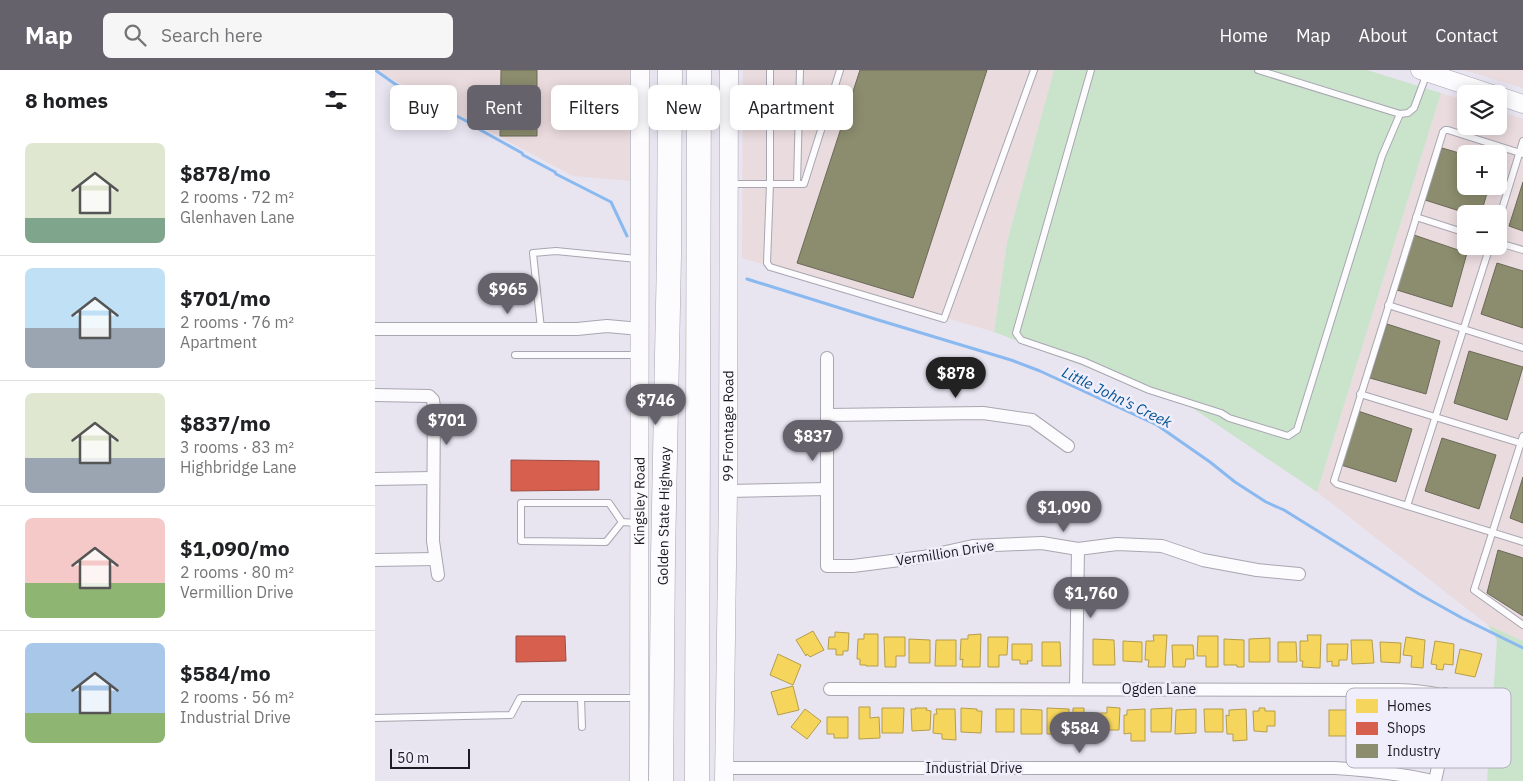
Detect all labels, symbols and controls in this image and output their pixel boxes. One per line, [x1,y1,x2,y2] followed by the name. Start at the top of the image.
[103,13,453,58] search box
[25,19,73,51] text: Map
[121,21,149,49] icon: search
[161,23,263,47] text: Search here
[1220,24,1268,47] text: Home
[1296,24,1331,47] text: Map
[1359,24,1407,47] text: About
[1435,24,1498,47] text: Contact
[390,85,457,130] chip: Buy
[467,85,541,130] chip: Rent
[551,85,638,130] chip: Filters
[648,85,720,130] chip: New
[730,85,853,130] chip: Apartment
[1457,85,1507,255] map controls
[1457,85,1507,135] button: layers
[25,86,108,114] text: 8 homes
[322,86,350,114] icon: filters
[1457,145,1507,195] button: +
[180,159,271,187] text: $878/mo
[65,163,125,223] icon: home
[180,187,294,207] text: 2 rooms · 72 m²
[1457,205,1507,255] button: −
[180,207,295,227] text: Glenhaven Lane
[478,272,538,315] pin: $965
[489,279,527,299] text: $965
[180,284,271,312] text: $701/mo
[65,288,125,348] icon: home
[180,312,294,332] text: 2 rooms · 76 m²
[180,332,257,352] text: Apartment
[926,356,986,399] pin: $878
[1059,362,1175,432] water label: Little John's Creek
[937,363,975,383] text: $878
[719,370,737,482] street label: 99 Frontage Road
[626,384,686,426] pin: $746
[637,390,675,410] text: $746
[417,404,477,446] pin: $701
[180,409,271,437] text: $837/mo
[428,410,466,430] text: $701
[65,413,125,473] icon: home
[783,420,843,462] pin: $837
[794,426,832,446] text: $837
[180,437,294,457] text: 3 rooms · 83 m²
[654,447,674,585] street label: Golden State Highway
[180,457,297,477] text: Highbridge Lane
[630,457,648,545] street label: Kingsley Road
[1023,490,1105,533] pin: $1,090
[1038,497,1090,517] text: $1,090
[180,534,290,562] text: $1,090/mo
[895,536,996,570] street label: Vermillion Drive
[65,538,125,598] icon: home
[180,562,294,582] text: 2 rooms · 80 m²
[1050,576,1132,619] pin: $1,760
[180,582,293,602] text: Vermillion Drive
[1065,583,1117,603] text: $1,760
[180,659,271,687] text: $584/mo
[65,663,125,723] icon: home
[1122,680,1197,698] street label: Ogden Lane
[180,687,294,707] text: 2 rooms · 56 m²
[1346,688,1511,768] legend
[1387,697,1432,715] text: Homes
[180,707,291,727] text: Industrial Drive
[1050,712,1110,754] pin: $584
[1061,718,1099,738] text: $584
[1387,719,1426,737] text: Shops
[1387,742,1441,760] text: Industry
[390,746,470,769] scale bar
[397,749,429,767] text: 50 m
[926,759,1023,777] street label: Industrial Drive

